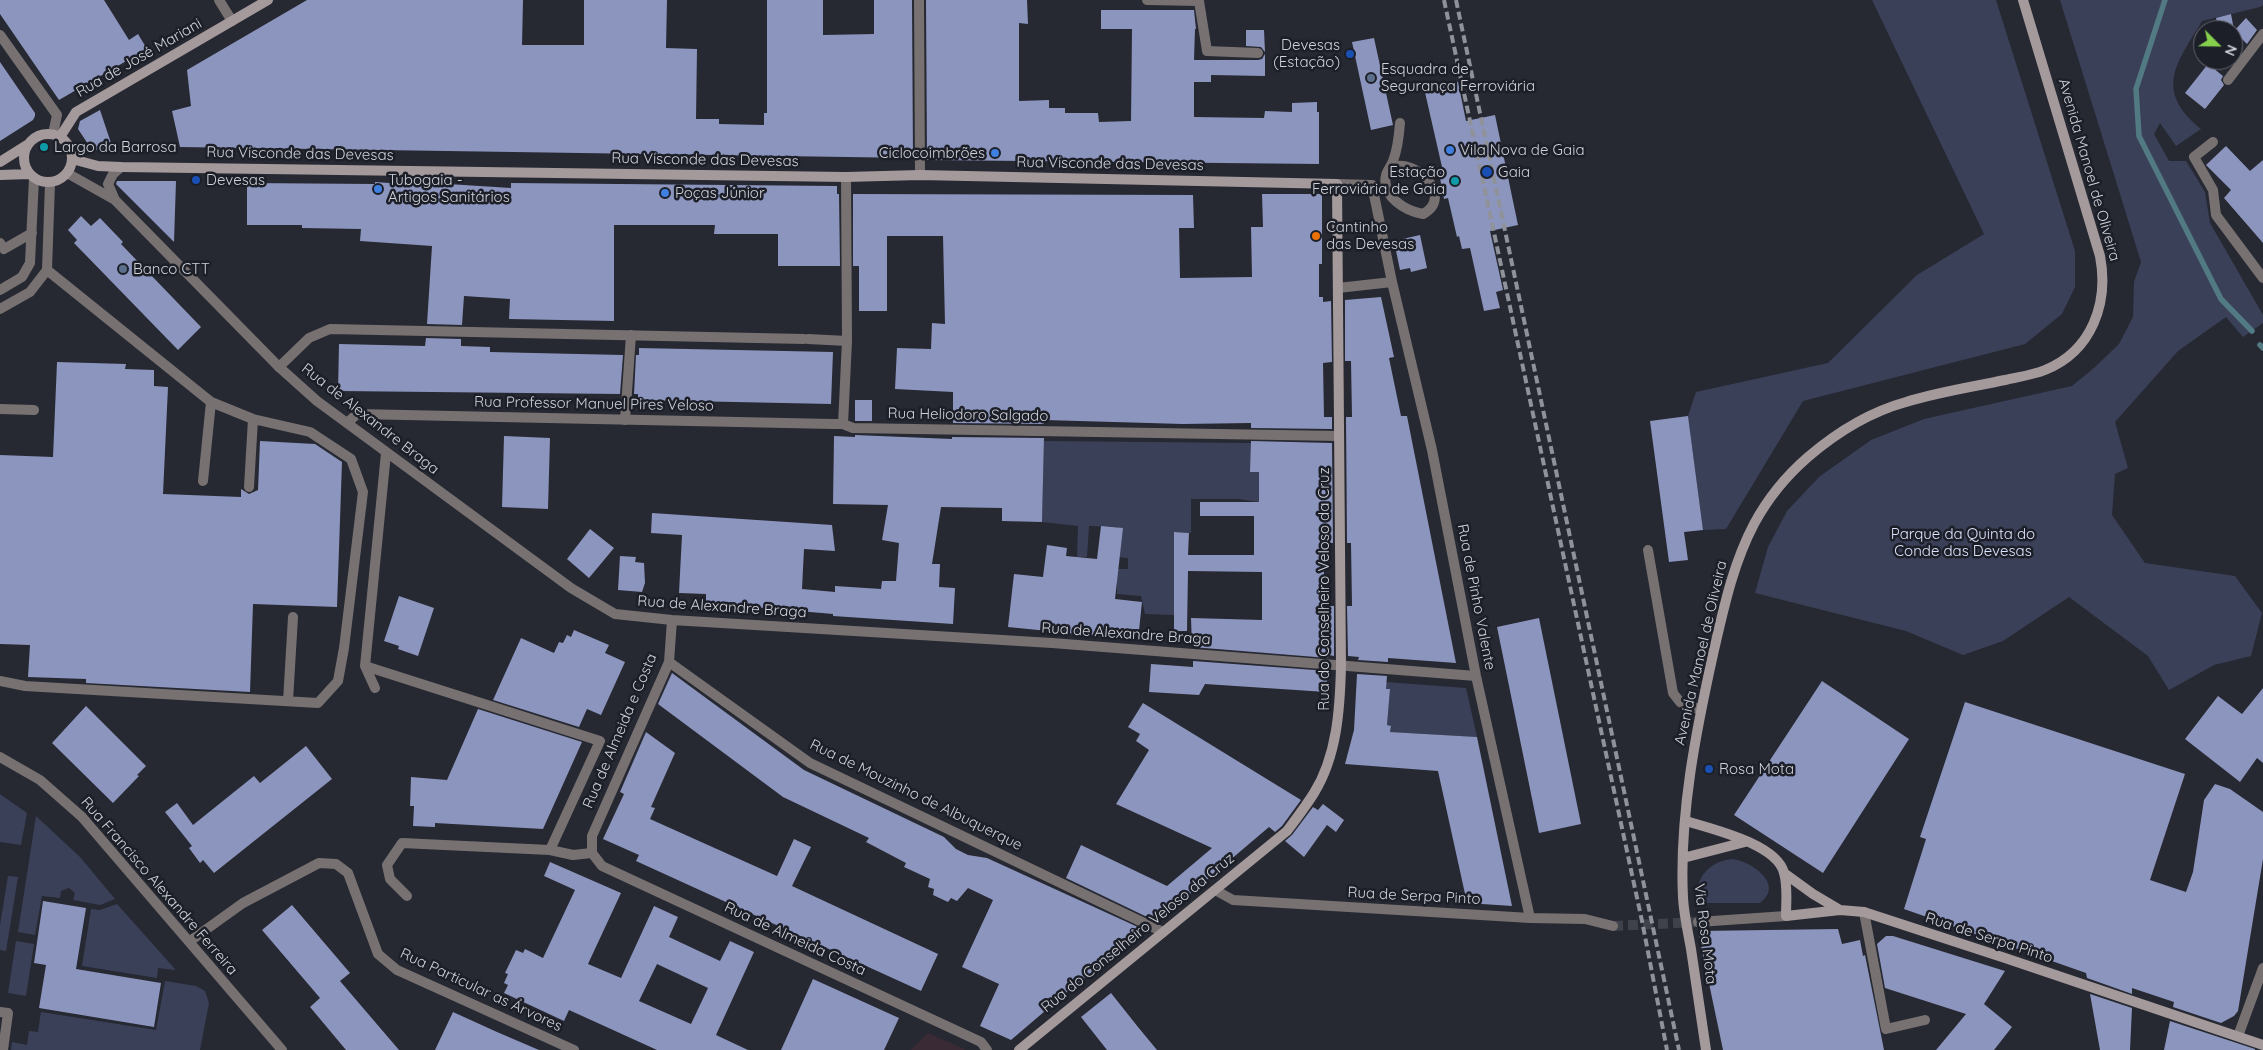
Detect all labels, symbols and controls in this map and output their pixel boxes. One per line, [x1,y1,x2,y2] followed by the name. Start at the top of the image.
[73,15,205,101] street label: Rua de José Mariani
[2193,20,2243,70] north arrow
[1273,36,1340,71] place label: Devesas (Estação)
[2221,42,2241,59] text: N
[1344,48,1356,60] marker: Devesas (Estação)
[1381,60,1535,95] place label: Esquadra de Segurança Ferroviária
[1365,72,1377,84] marker: Esquadra de Segurança Ferroviária
[2054,77,2124,263] street label: Avenida Manoel de Oliveira
[54,138,176,156] place label: Largo da Barrosa
[38,141,50,153] marker: Largo da Barrosa
[1460,141,1584,159] place label: Vila Nova de Gaia
[206,143,394,165] street label: Rua Visconde das Devesas
[879,144,985,162] place label: Ciclocoimbrões
[1444,144,1456,156] marker: Vila Nova de Gaia
[989,147,1001,159] marker: Ciclocoimbrões
[611,149,799,171] street label: Rua Visconde das Devesas
[1016,153,1204,175] street label: Rua Visconde das Devesas
[1312,163,1445,198] place label: Estação Ferroviária de Gaia
[1498,163,1530,181] place label: Gaia
[1480,165,1494,179] marker: Gaia
[206,171,265,189] place label: Devesas
[388,171,510,206] place label: Tubogaia - Artigos Sanitários
[190,174,202,186] marker: Devesas
[1449,175,1461,187] marker: Estação Ferroviária de Gaia
[372,183,384,195] marker: Tubogaia - Artigos Sanitários
[675,184,765,202] place label: Poças Júnior
[659,187,671,199] marker: Poças Júnior
[1326,218,1414,253] place label: Cantinho das Devesas
[1310,230,1322,242] marker: Cantinho das Devesas
[133,260,210,278] place label: Banco CTT
[117,263,129,275] marker: Banco CTT
[298,360,442,478] street label: Rua de Alexandre Braga
[474,393,714,415] street label: Rua Professor Manuel Pires Veloso
[888,405,1048,425] street label: Rua Heliodoro Salgado
[1315,467,1333,711] street label: Rua do Conselheiro Veloso da Cruz
[1453,522,1499,672] street label: Rua de Pinho Valente
[1891,525,2035,560] park label: Parque da Quinta do Conde das Devesas
[1671,559,1731,747] street label: Avenida Manoel de Oliveira
[637,592,807,622] street label: Rua de Alexandre Braga
[1041,619,1211,649] street label: Rua de Alexandre Braga
[579,651,661,811] street label: Rua de Almeida e Costa
[807,736,1025,854] street label: Rua de Mouzinho de Albuquerque
[1719,760,1794,778] place label: Rosa Mota
[1703,763,1715,775] marker: Rosa Mota
[77,793,241,979] street label: Rua Francisco Alexandre Ferreira
[1038,849,1238,1017] street label: Rua do Conselheiro Veloso da Cruz
[1690,883,1720,985] street label: Via Rosa Mota
[1347,884,1481,908] street label: Rua de Serpa Pinto
[721,898,869,980] street label: Rua de Almeida Costa
[1923,909,2055,967] street label: Rua de Serpa Pinto
[397,945,565,1035] street label: Rua Particular as Árvores

